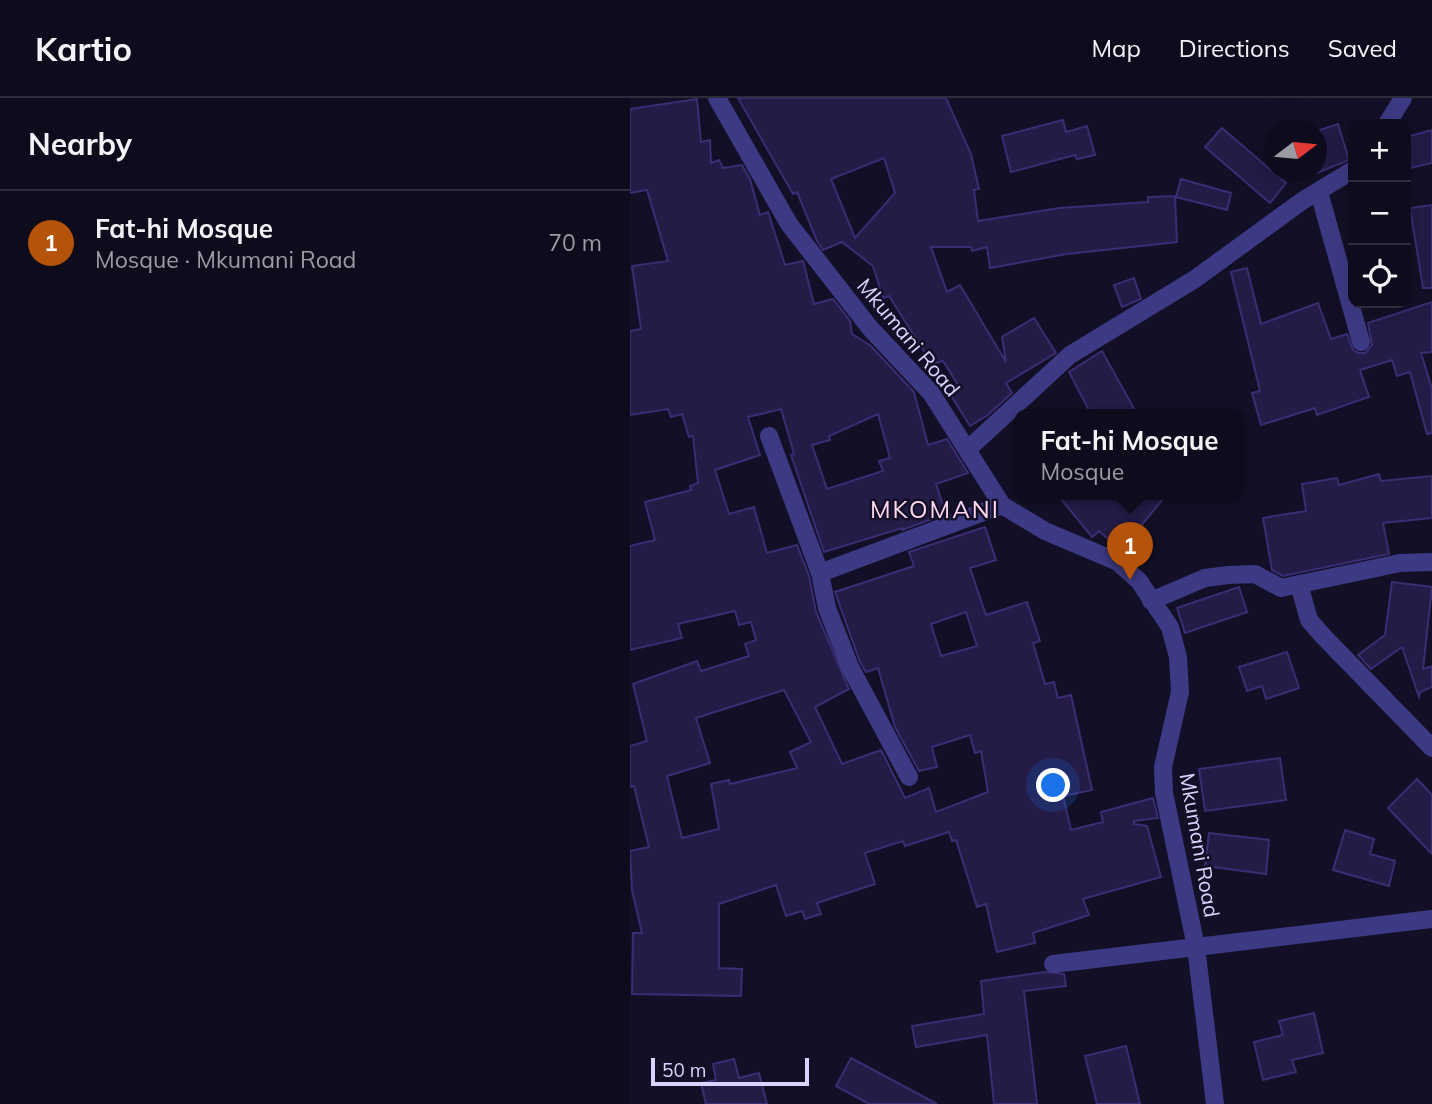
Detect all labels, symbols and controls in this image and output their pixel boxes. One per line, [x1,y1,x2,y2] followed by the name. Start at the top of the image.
[35,28,132,69] text: Kartio
[1091,33,1141,63] text: Map
[1179,33,1290,63] text: Directions
[1328,33,1397,63] text: Saved
[1264,119,1327,182] north arrow
[1348,119,1411,308] map controls
[1348,119,1411,182] button: +
[28,125,132,163] text: Nearby
[1348,182,1411,245] button: −
[95,212,273,245] text: Fat-hi Mosque
[44,228,58,257] text: 1
[548,228,602,257] text: 70 m
[95,245,356,274] text: Mosque · Mkumani Road
[1348,245,1411,308] button: locate
[852,273,966,401] street label: Mkumani Road
[1014,409,1245,500] popup
[1040,424,1219,457] text: Fat-hi Mosque
[1040,457,1124,486] text: Mosque
[870,494,1000,524] district label: MKOMANI
[1107,522,1153,580] pin: 1
[1036,768,1070,802] your location
[1174,771,1226,919] street label: Mkumani Road
[651,1055,808,1087] scale bar
[662,1058,706,1082] text: 50 m

